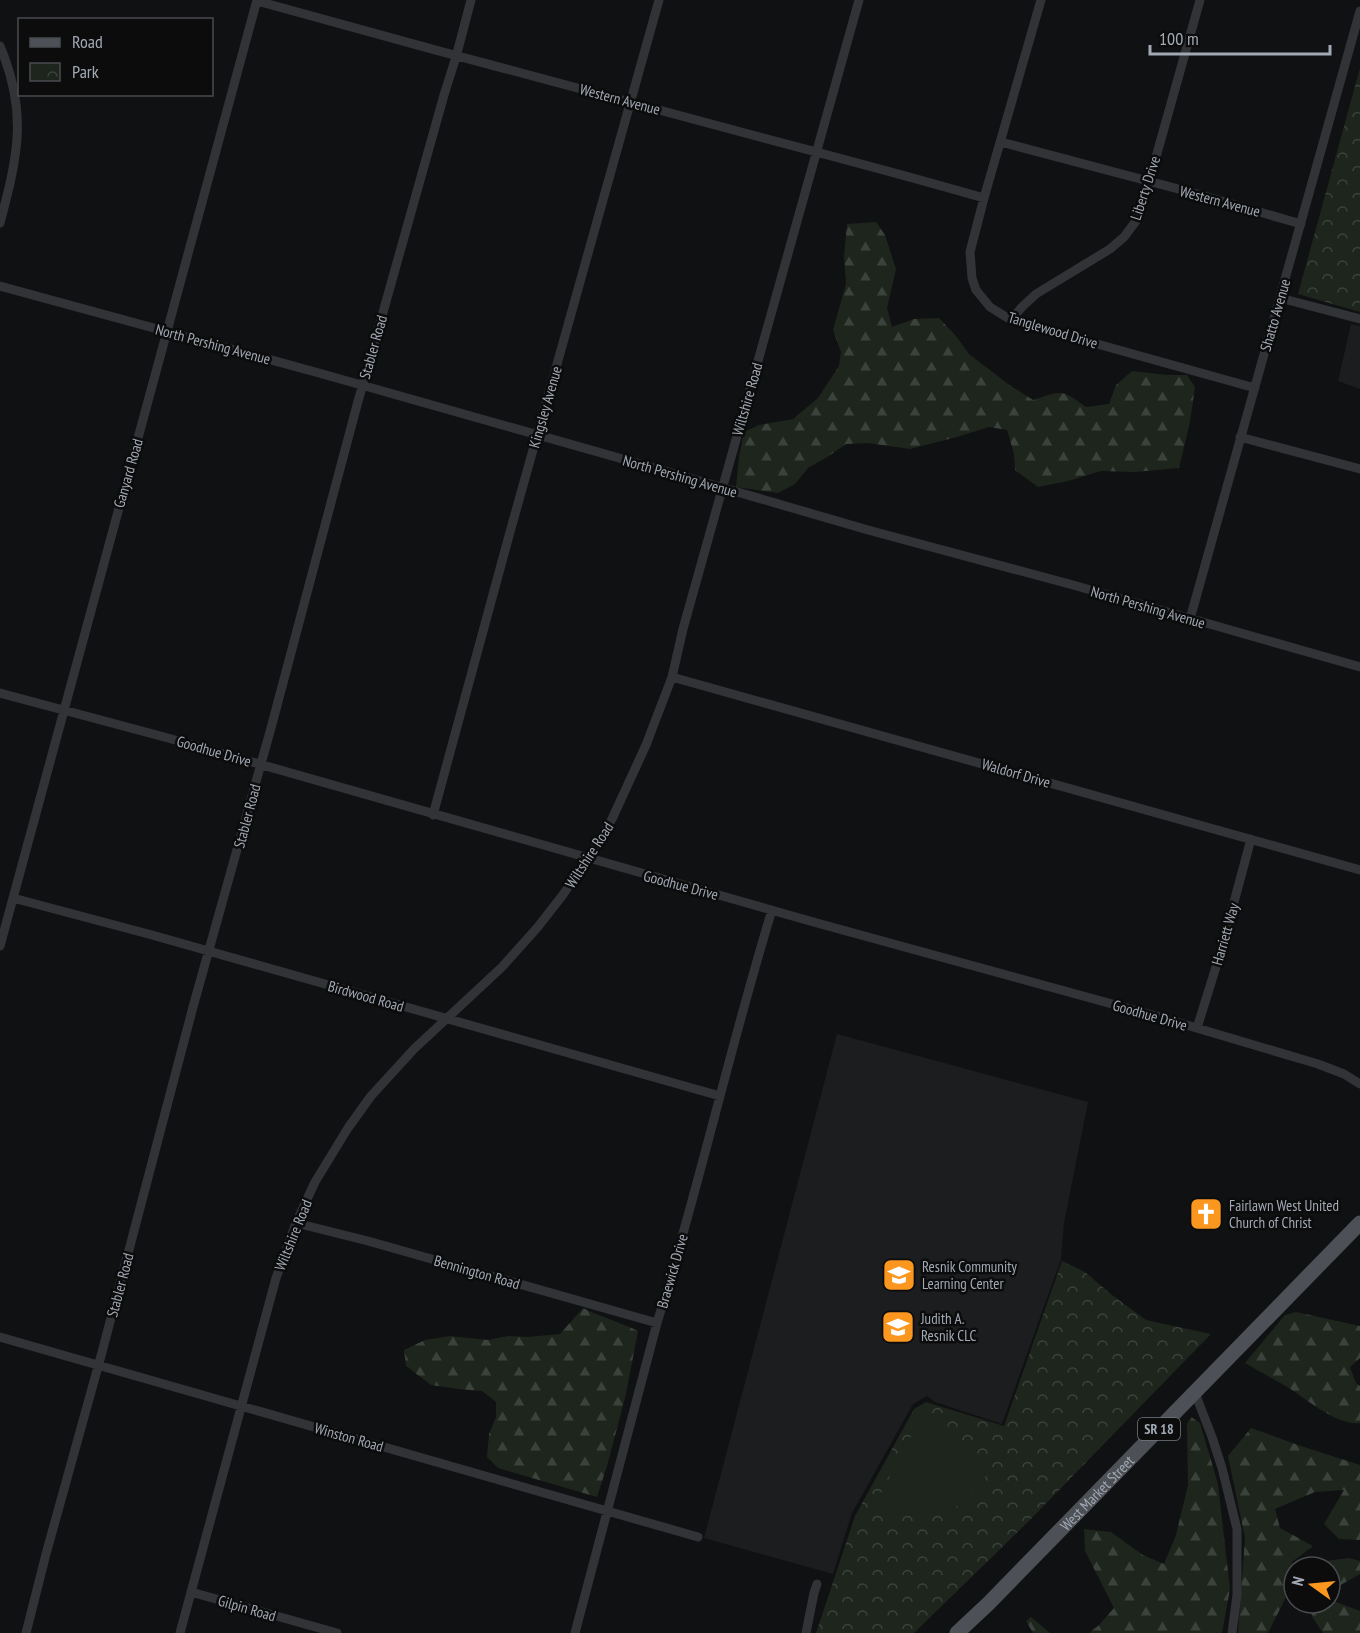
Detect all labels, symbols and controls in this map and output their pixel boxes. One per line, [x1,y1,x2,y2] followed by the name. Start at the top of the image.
[18,18,213,96] legend
[1150,18,1330,56] scale bar
[1159,27,1199,50] text: 100 m
[72,30,103,53] text: Road
[72,60,99,83] text: Park
[578,79,662,119] street label: Western Avenue
[1126,154,1164,222] street label: Liberty Drive
[1178,181,1262,221] street label: Western Avenue
[1256,277,1294,353] street label: Shatto Avenue
[1006,307,1100,353] street label: Tanglewood Drive
[355,313,391,381] street label: Stabler Road
[153,320,273,368] street label: North Pershing Avenue
[728,360,766,438] street label: Wiltshire Road
[524,364,566,450] street label: Kingsley Avenue
[109,436,147,510] street label: Ganyard Road
[621,451,739,501] street label: North Pershing Avenue
[1089,582,1207,632] street label: North Pershing Avenue
[175,731,253,771] street label: Goodhue Drive
[980,754,1052,792] street label: Waldorf Drive
[229,782,265,850] street label: Stabler Road
[561,818,617,892] street label: Wiltshire Road
[642,866,720,904] street label: Goodhue Drive
[1207,900,1243,967] street label: Harriett Way
[326,976,406,1016] street label: Birdwood Road
[1111,995,1189,1035] street label: Goodhue Drive
[1188,1196,1224,1232] church icon: Fairlawn West United Church of Christ
[1229,1196,1339,1232] place label: Fairlawn West United Church of Christ
[270,1197,316,1273] street label: Wiltshire Road
[652,1232,692,1310] street label: Braewick Drive
[102,1251,138,1319] street label: Stabler Road
[432,1251,522,1293] street label: Bennington Road
[881,1257,917,1293] school or university icon: Resnik Community Learning Center
[922,1257,1017,1293] place label: Resnik Community Learning Center
[880,1309,916,1345] school or university icon: Judith A. Resnik CLC
[920,1309,977,1345] place label: Judith A. Resnik CLC
[312,1418,386,1456] street label: Winston Road
[1138,1418,1180,1440] road number: SR 18
[1056,1451,1138,1534] street label: West Market Street
[1282,1555,1342,1615] north arrow
[1287,1574,1308,1588] text: N
[216,1591,278,1625] street label: Gilpin Road

